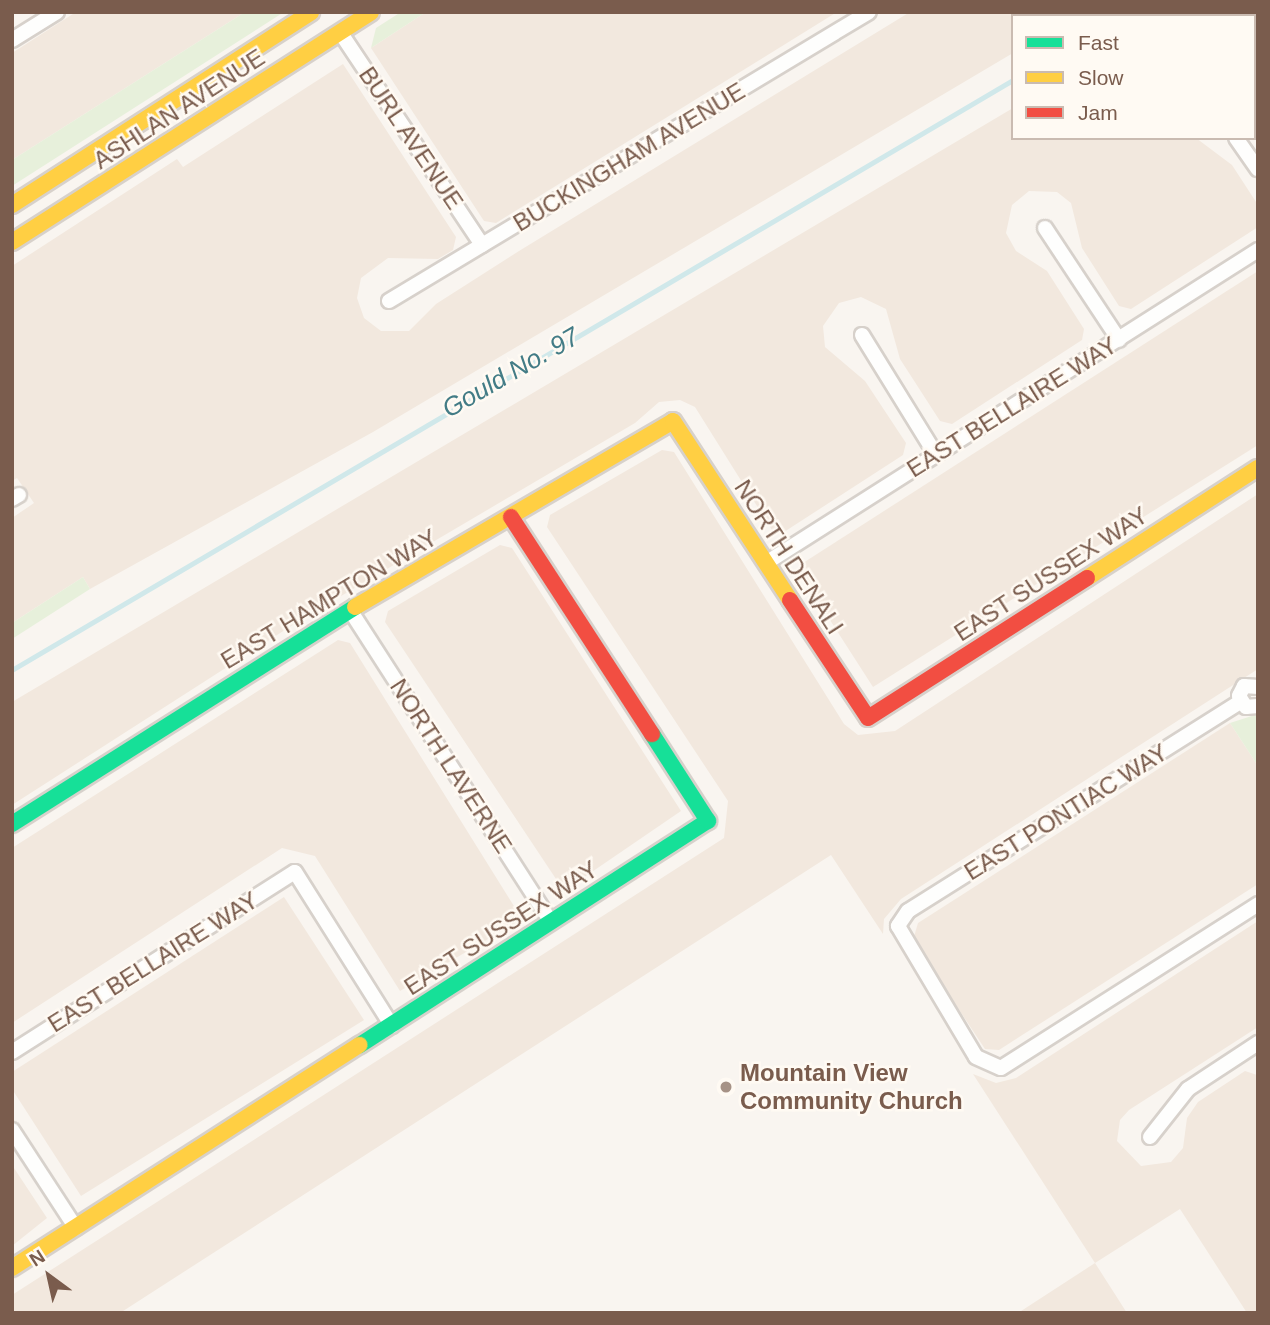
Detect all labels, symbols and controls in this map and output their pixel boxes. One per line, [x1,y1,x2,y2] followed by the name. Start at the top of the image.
[1011,14,1256,140] legend
[1078,31,1119,54] text: Fast
[87,43,271,175] street label: ASHLAN AVENUE
[352,60,470,216] street label: BURL AVENUE
[1078,66,1124,89] text: Slow
[507,76,751,238] street label: BUCKINGHAM AVENUE
[1078,101,1118,124] text: Jam
[437,321,585,425] water label: Gould No. 97
[901,330,1123,484] street label: EAST BELLAIRE WAY
[728,474,850,640] street label: NORTH DENALI
[949,501,1153,647] street label: EAST SUSSEX WAY
[215,523,443,675] street label: EAST HAMPTON WAY
[384,674,518,858] street label: NORTH LAVERNE
[959,738,1173,886] street label: EAST PONTIAC WAY
[399,855,603,1001] street label: EAST SUSSEX WAY
[42,885,264,1039] street label: EAST BELLAIRE WAY
[740,1059,963,1115] place label: Mountain View Community Church
[718,1079,734,1095] marker: Mountain View Community Church
[14,1241,84,1311] north arrow
[26,1245,49,1271] text: N

